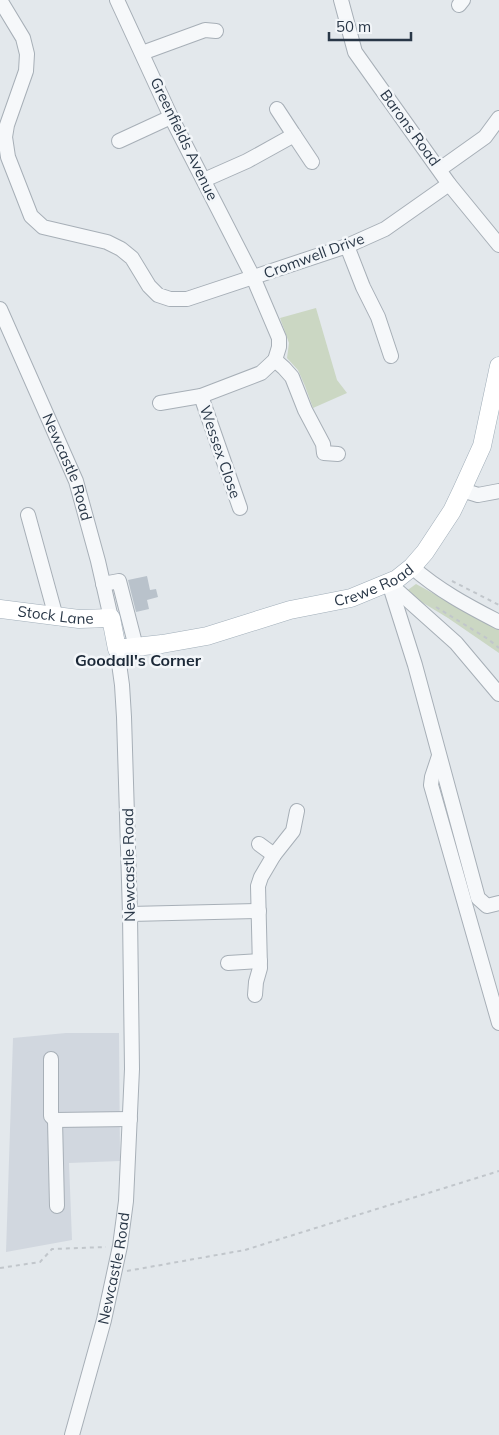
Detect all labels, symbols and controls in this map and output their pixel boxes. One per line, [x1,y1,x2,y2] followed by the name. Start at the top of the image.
[329,10,412,42] scale bar
[336,17,371,36] text: 50 m
[146,74,222,203] street label: Greenfields Avenue
[376,86,445,170] street label: Barons Road
[261,229,367,283] street label: Cromwell Drive
[196,403,245,501] street label: Wessex Close
[38,410,96,523] street label: Newcastle Road
[332,560,417,610] street label: Crewe Road
[17,601,94,628] street label: Stock Lane
[75,650,202,670] district label: Goodall's Corner
[118,808,139,922] street label: Newcastle Road
[93,1211,133,1326] street label: Newcastle Road

